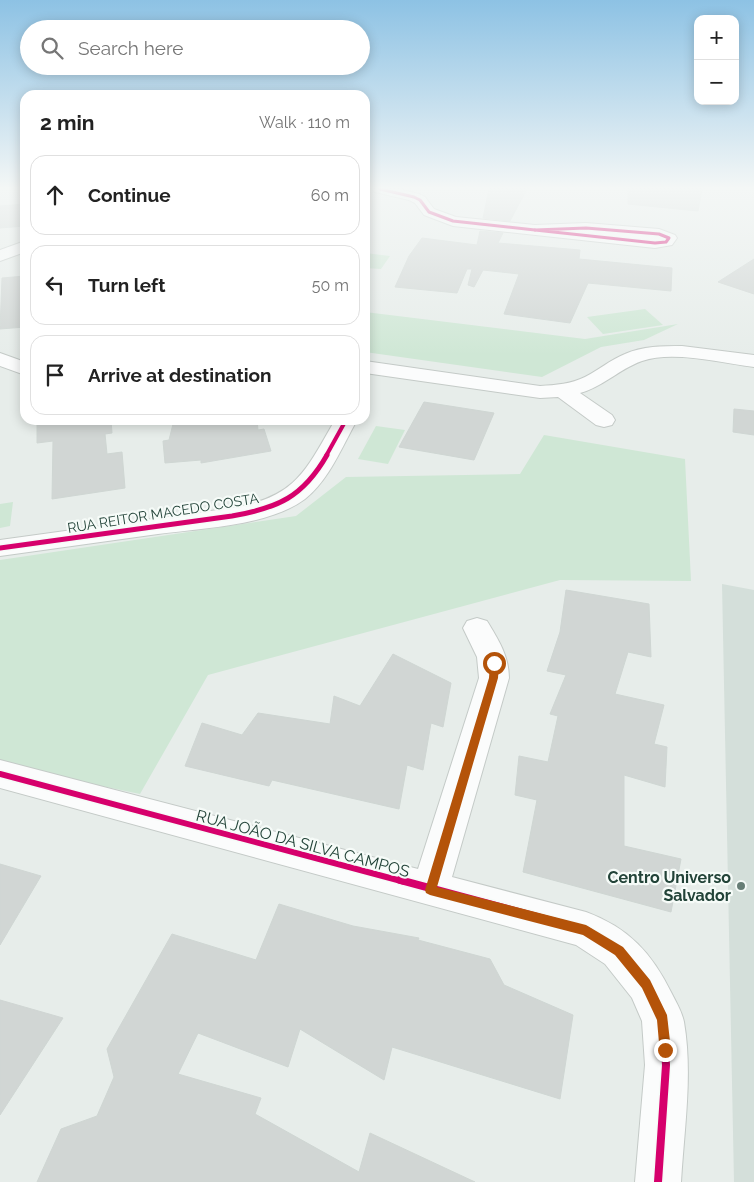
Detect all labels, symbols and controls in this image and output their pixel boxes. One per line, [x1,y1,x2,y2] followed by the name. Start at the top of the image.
[694,15,739,105] map controls
[694,15,739,60] button: +
[20,20,370,75] search box
[38,34,66,62] icon: search
[78,37,184,59] text: Search here
[694,60,739,105] button: −
[40,110,94,135] text: 2 min
[259,113,350,132] text: Walk · 110 m
[41,181,69,209] icon: ahead
[88,184,171,206] text: Continue
[311,186,349,205] text: 60 m
[41,271,69,299] icon: left
[88,274,165,296] text: Turn left
[312,276,349,295] text: 50 m
[41,361,69,389] icon: arrive
[88,364,272,386] text: Arrive at destination
[66,490,260,536] street label: RUA REITOR MACEDO COSTA
[483,652,506,675] route start
[194,805,412,881] street label: RUA JOÃO DA SILVA CAMPOS
[608,868,731,905] place label: Centro Universo Salvador
[735,880,747,892] marker: Centro Universo Salvador
[654,1039,677,1062] route end

